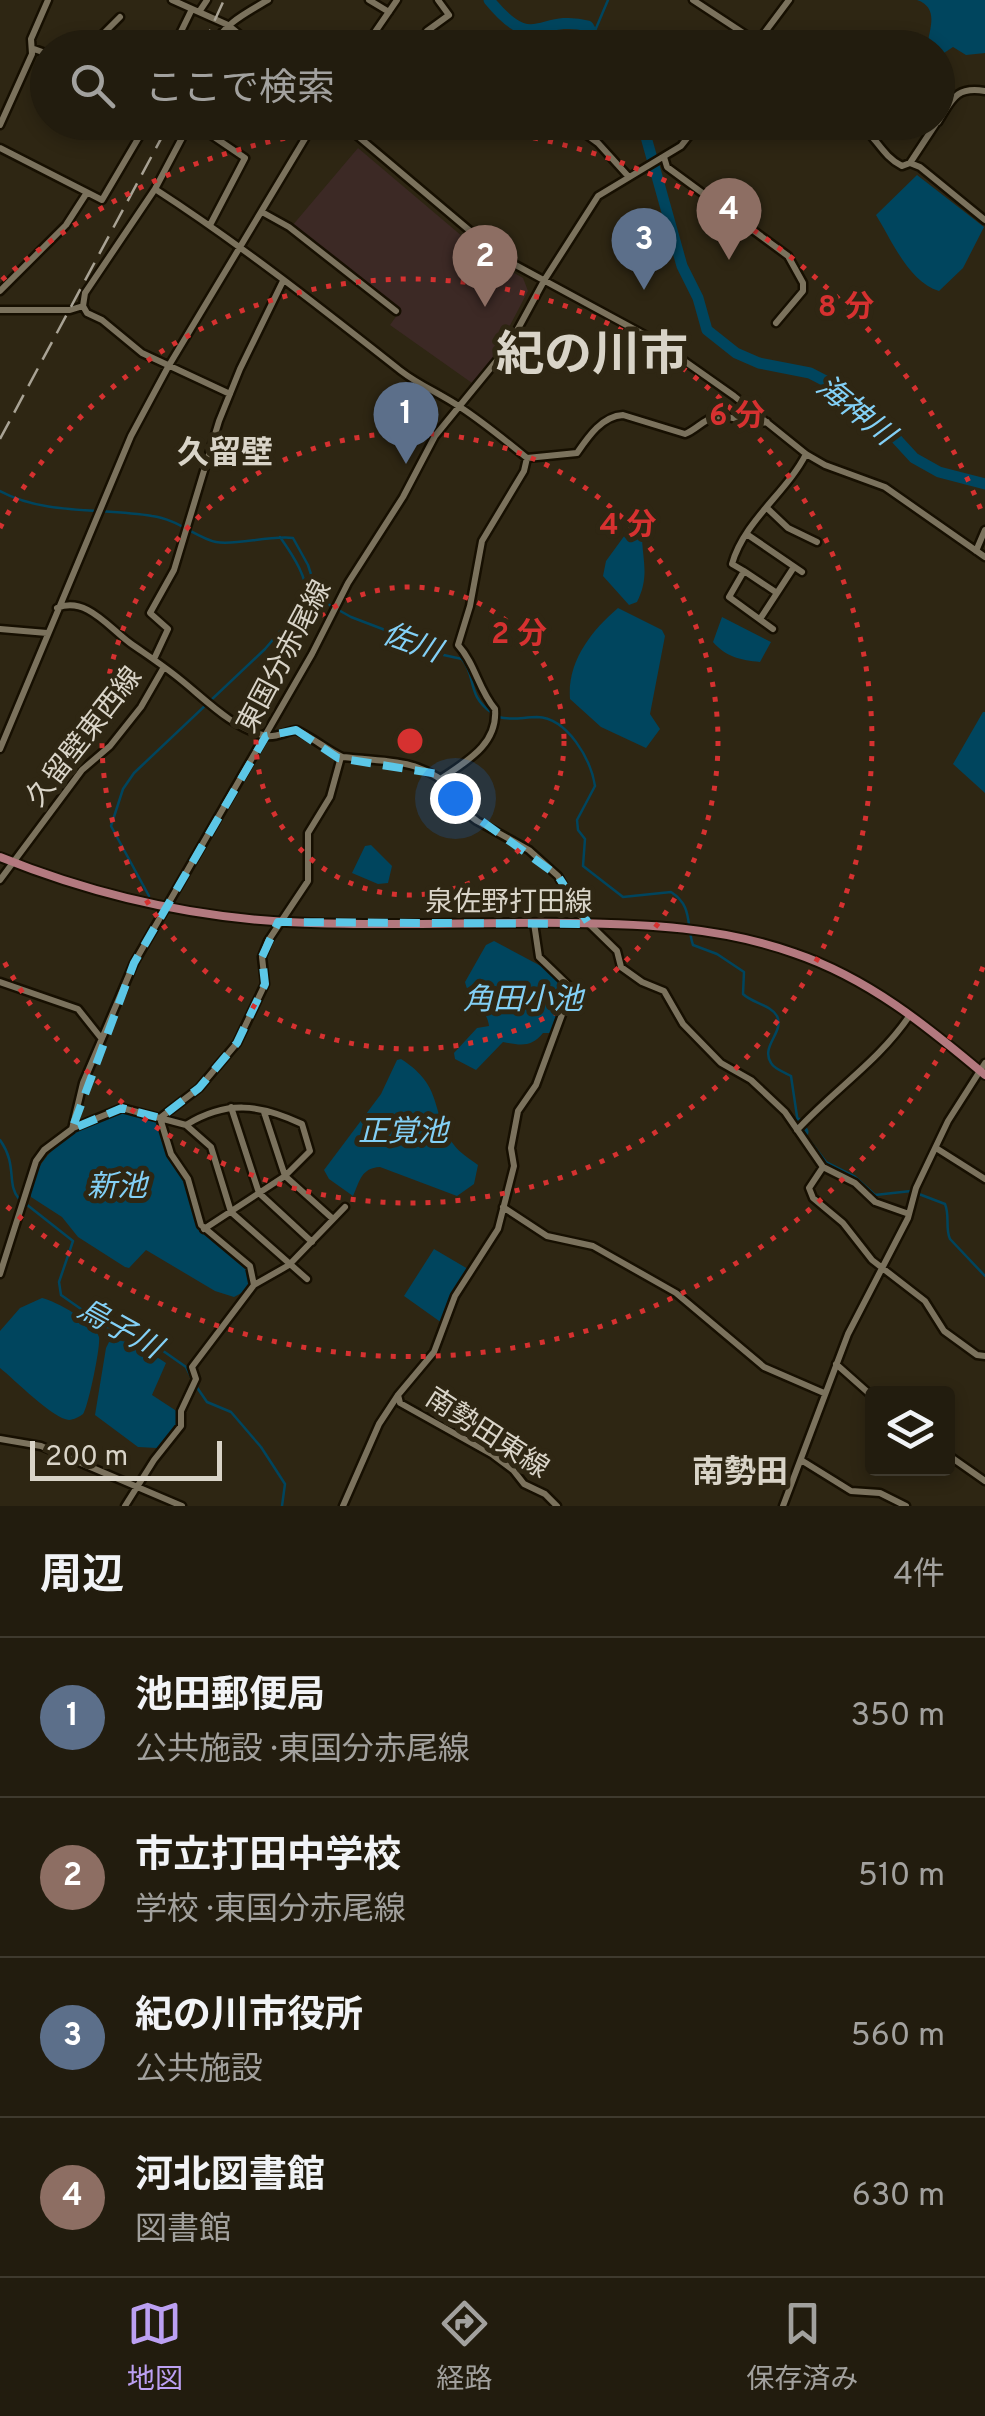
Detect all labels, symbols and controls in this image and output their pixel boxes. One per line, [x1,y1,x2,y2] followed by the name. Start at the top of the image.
[30,30,955,140] search box
[65,58,120,113] icon: search
[145,66,335,115] text: ここで検索
[696,178,762,260] pin: 4
[612,208,676,290] pin: 3
[452,224,518,307] pin: 2
[818,290,874,327] text: 8 分
[496,328,688,388] district label: 紀の川市
[808,369,903,457] water label: 海神川
[374,382,438,464] pin: 1
[709,399,765,436] text: 6 分
[177,435,273,475] district label: 久留壁
[600,508,656,545] text: 4 分
[230,575,341,740] street label: 東国分赤尾線
[377,617,448,673] water label: 佐川
[491,617,547,654] text: 2 分
[19,661,151,815] street label: 久留壁東西線
[392,723,428,759] centre of rings
[430,773,481,824] your location
[425,886,593,922] street label: 泉佐野打田線
[463,983,586,1020] water label: 角田小池
[358,1115,451,1152] water label: 正覚池
[87,1170,150,1207] water label: 新池
[70,1292,170,1370] water label: 烏子川
[418,1381,555,1488] street label: 南勢田東線
[865,1386,955,1476] map controls
[865,1386,955,1476] button: layers
[30,1436,222,1480] scale bar
[45,1440,128,1476] text: 200 m
[692,1454,788,1494] district label: 南勢田
[40,1551,124,1604] text: 周辺
[893,1556,945,1596] text: 4件
[135,1673,325,1722] text: 池田郵便局
[66,1697,79,1737] text: 1
[851,1697,945,1737] text: 350 m
[135,1731,470,1771] text: 公共施設 · 東国分赤尾線
[135,1833,401,1882] text: 市立打田中学校
[63,1857,82,1897] text: 2
[858,1857,945,1897] text: 510 m
[135,1891,406,1931] text: 学校 · 東国分赤尾線
[135,1993,363,2042] text: 紀の川市役所
[63,2017,82,2057] text: 3
[851,2017,945,2057] text: 560 m
[135,2051,263,2091] text: 公共施設
[135,2153,325,2202] text: 河北図書館
[62,2177,83,2217] text: 4
[852,2177,945,2217] text: 630 m
[135,2211,231,2251] text: 図書館
[127,2296,183,2399] tab: 地図
[436,2296,492,2399] tab: 経路
[746,2296,858,2399] tab: 保存済み

